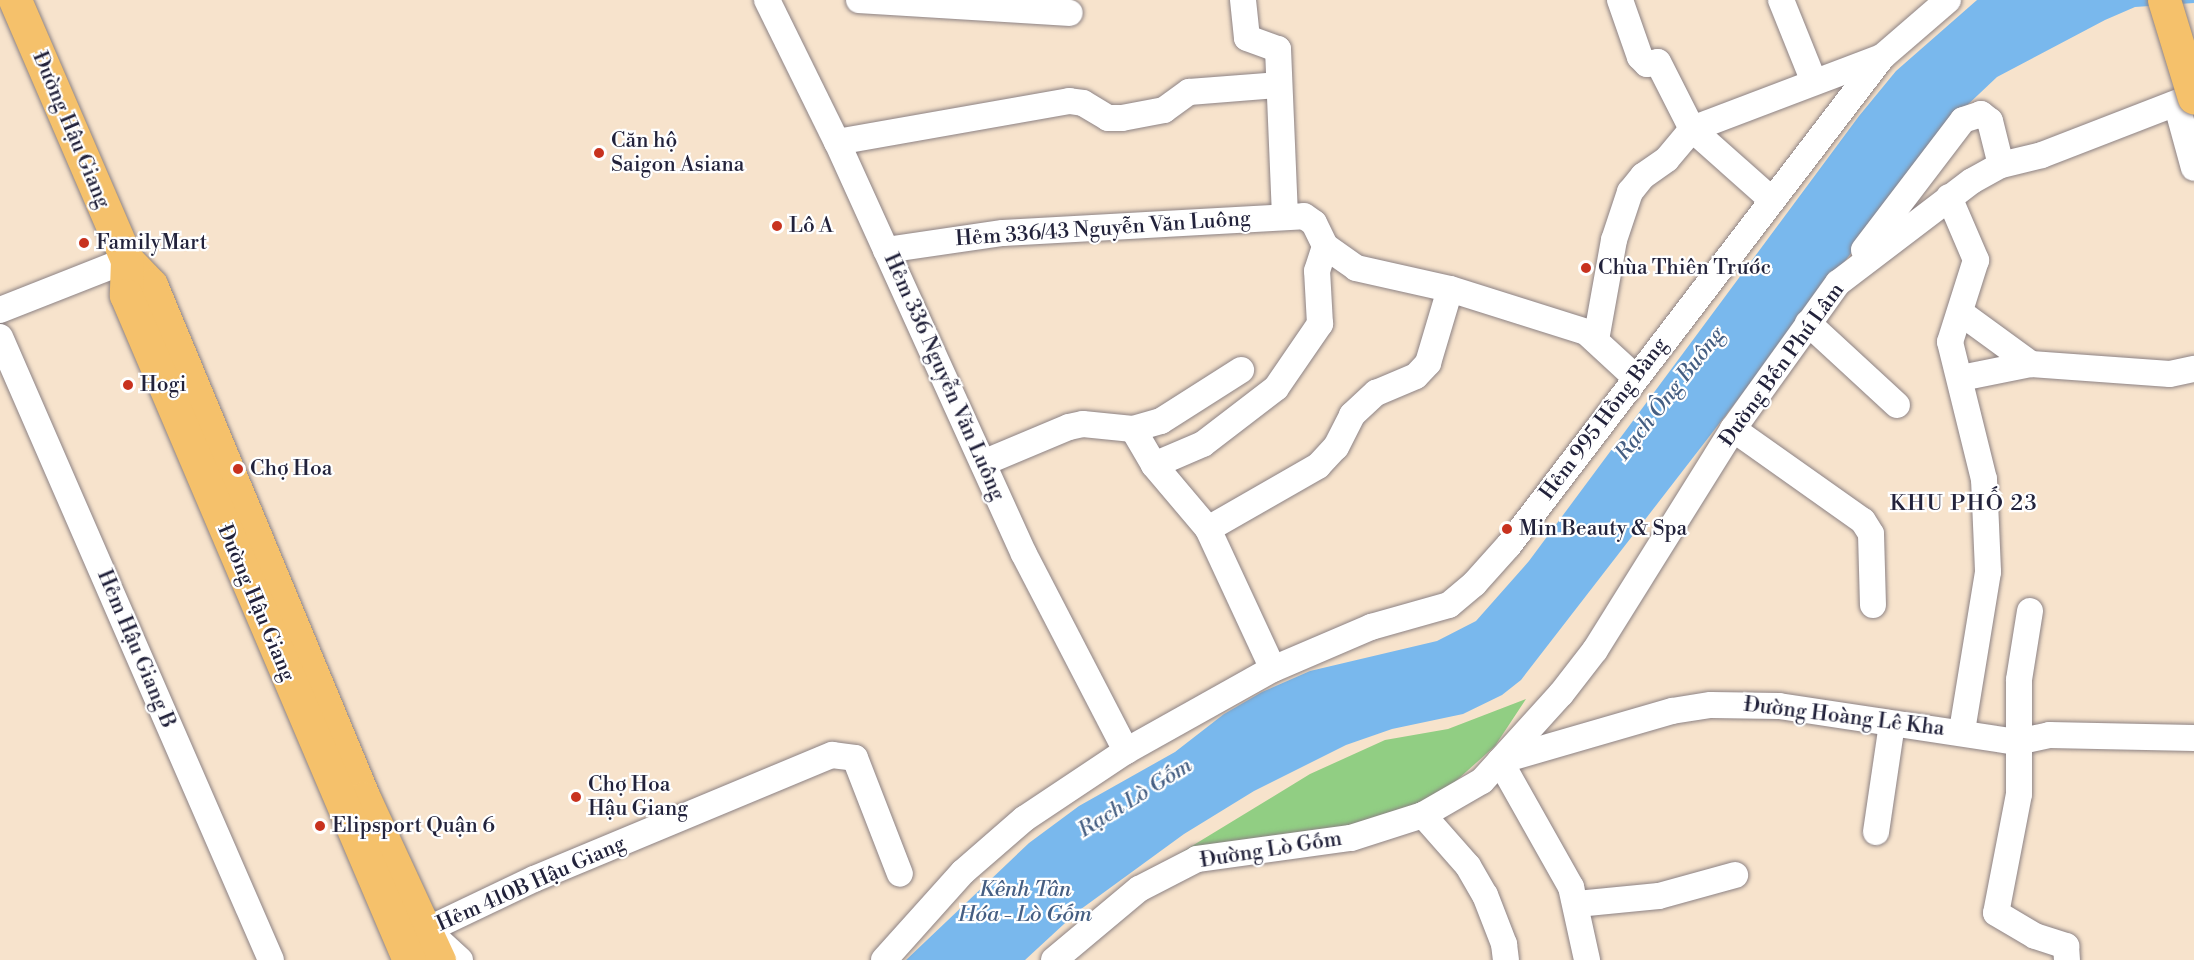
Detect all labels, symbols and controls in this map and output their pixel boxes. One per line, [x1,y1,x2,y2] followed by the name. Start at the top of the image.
[27,48,115,212] street label: Đường Hậu Giang
[611,128,744,178] place label: Căn hộ Saigon Asiana
[592,146,606,160] marker: Căn hộ Saigon Asiana
[954,206,1252,252] street label: Hẻm 336/43 Nguyễn Văn Luông
[789,213,833,239] place label: Lô A
[770,219,784,233] marker: Lô A
[96,230,207,256] place label: FamilyMart
[77,236,91,250] marker: FamilyMart
[878,249,1010,505] street label: Hẻm 336 Nguyễn Văn Luông
[1598,255,1771,281] place label: Chùa Thiên Trước
[1579,261,1593,275] marker: Chùa Thiên Trước
[1714,278,1850,452] street label: Đường Bến Phú Lâm
[1610,322,1730,466] water label: Rạch Ông Buông
[1535,333,1673,505] street label: Hẻm 995 Hồng Bàng
[140,372,186,398] place label: Hogi
[121,378,135,392] marker: Hogi
[250,456,332,482] place label: Chợ Hoa
[231,462,245,476] marker: Chợ Hoa
[1890,491,2038,517] district label: KHU PHỐ 23
[1519,516,1687,542] place label: Min Beauty & Spa
[212,521,300,685] street label: Đường Hậu Giang
[1500,522,1514,536] marker: Min Beauty & Spa
[91,566,181,732] street label: Hẻm Hậu Giang B
[1742,692,1946,742] street label: Đường Hoàng Lê Kha
[1073,752,1197,844] water label: Rạch Lò Gốm
[588,772,688,822] place label: Chợ Hoa Hậu Giang
[569,790,583,804] marker: Chợ Hoa Hậu Giang
[332,813,495,839] place label: Elipsport Quận 6
[313,819,327,833] marker: Elipsport Quận 6
[1198,826,1344,874] street label: Đường Lò Gốm
[433,831,629,937] street label: Hẻm 410B Hậu Giang
[958,876,1092,927] water label: Kênh Tân Hóa - Lò Gốm

